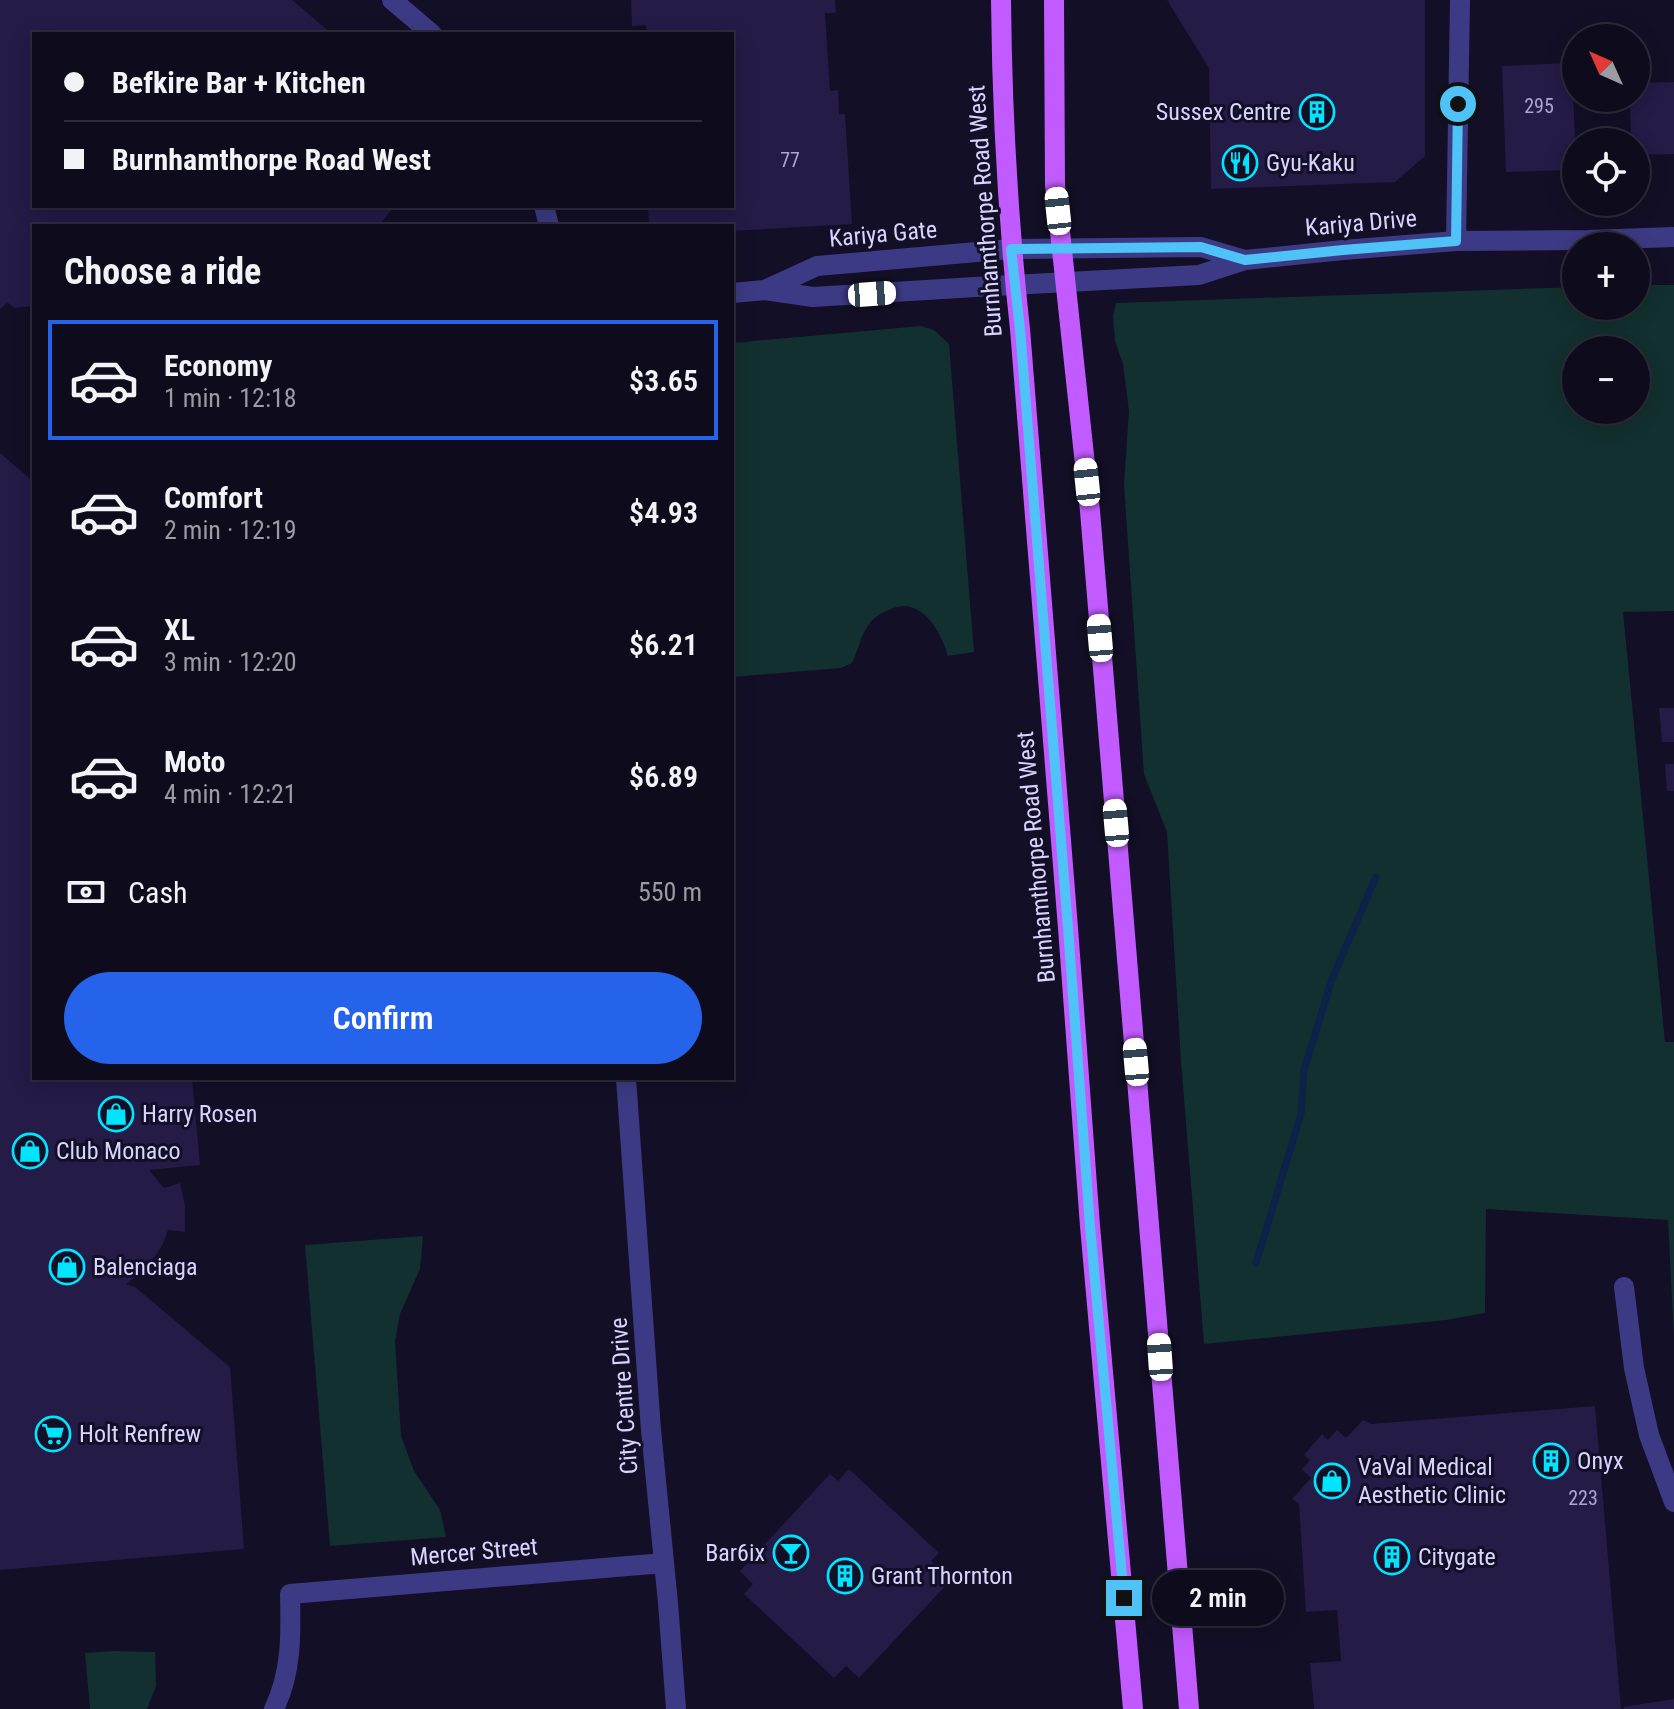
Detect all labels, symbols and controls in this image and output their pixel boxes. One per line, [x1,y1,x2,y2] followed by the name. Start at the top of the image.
[1562,24,1650,112] north arrow
[1562,24,1650,424] map controls
[112,65,366,100] text: Befkire Bar + Kitchen
[962,84,1008,338] street label: Burnhamthorpe Road West
[1440,86,1476,122] route start
[1298,93,1336,131] building icon: Sussex Centre
[1524,94,1554,118] house number: 295
[1156,98,1291,126] place label: Sussex Centre
[1562,128,1650,216] button: locate
[112,142,431,177] text: Burnhamthorpe Road West
[1221,144,1259,182] restaurant icon: Gyu-Kaku
[780,148,800,172] house number: 77
[1266,149,1355,177] place label: Gyu-Kaku
[1044,186,1072,236] car
[1304,204,1418,242] street label: Kariya Drive
[828,215,938,253] street label: Kariya Gate
[1562,232,1650,320] button: +
[64,251,261,293] text: Choose a ride
[847,280,897,308] car
[1562,336,1650,424] button: −
[68,344,140,416] icon: car
[164,348,272,383] text: Economy
[629,363,698,398] text: $3.65
[164,383,297,413] text: 1 min · 12:18
[1073,457,1101,507] car
[68,476,140,548] icon: car
[164,480,263,515] text: Comfort
[629,495,698,530] text: $4.93
[164,515,297,545] text: 2 min · 12:19
[68,608,140,680] icon: car
[164,612,195,647] text: XL
[1086,613,1114,663] car
[629,627,698,662] text: $6.21
[164,647,297,677] text: 3 min · 12:20
[1011,730,1061,984] street label: Burnhamthorpe Road West
[68,740,140,812] icon: car
[164,744,225,779] text: Moto
[629,759,698,794] text: $6.89
[164,779,297,809] text: 4 min · 12:21
[1102,798,1130,848] car
[64,870,108,914] icon: cash
[128,875,188,910] text: Cash
[638,877,702,907] text: 550 m
[64,972,702,1064] button: Confirm
[1122,1037,1150,1087] car
[97,1095,135,1133] shop icon: Harry Rosen
[142,1100,257,1128] place label: Harry Rosen
[11,1132,49,1170] shop icon: Club Monaco
[56,1137,181,1165] place label: Club Monaco
[48,1248,86,1286] shop icon: Balenciaga
[93,1253,197,1281] place label: Balenciaga
[605,1317,643,1475] street label: City Centre Drive
[1146,1332,1174,1382] car
[34,1415,72,1453] supermarket icon: Holt Renfrew
[79,1420,201,1448] place label: Holt Renfrew
[1532,1442,1570,1480] building icon: Onyx
[1577,1447,1624,1475] place label: Onyx
[1358,1453,1506,1509] place label: VaVal Medical Aesthetic Clinic
[1313,1462,1351,1500] shop icon: VaVal Medical Aesthetic Clinic
[1568,1486,1598,1510] house number: 223
[409,1532,539,1572] street label: Mercer Street
[772,1534,810,1572] bar icon: Bar6ix
[1373,1538,1411,1576] building icon: Citygate
[705,1539,765,1567] place label: Bar6ix
[1418,1543,1496,1571] place label: Citygate
[826,1557,864,1595] building icon: Grant Thornton
[871,1562,1013,1590] place label: Grant Thornton
[1152,1570,1284,1626] callout: 2 min
[1106,1580,1142,1616] route end
[1189,1583,1247,1613] text: 2 min

